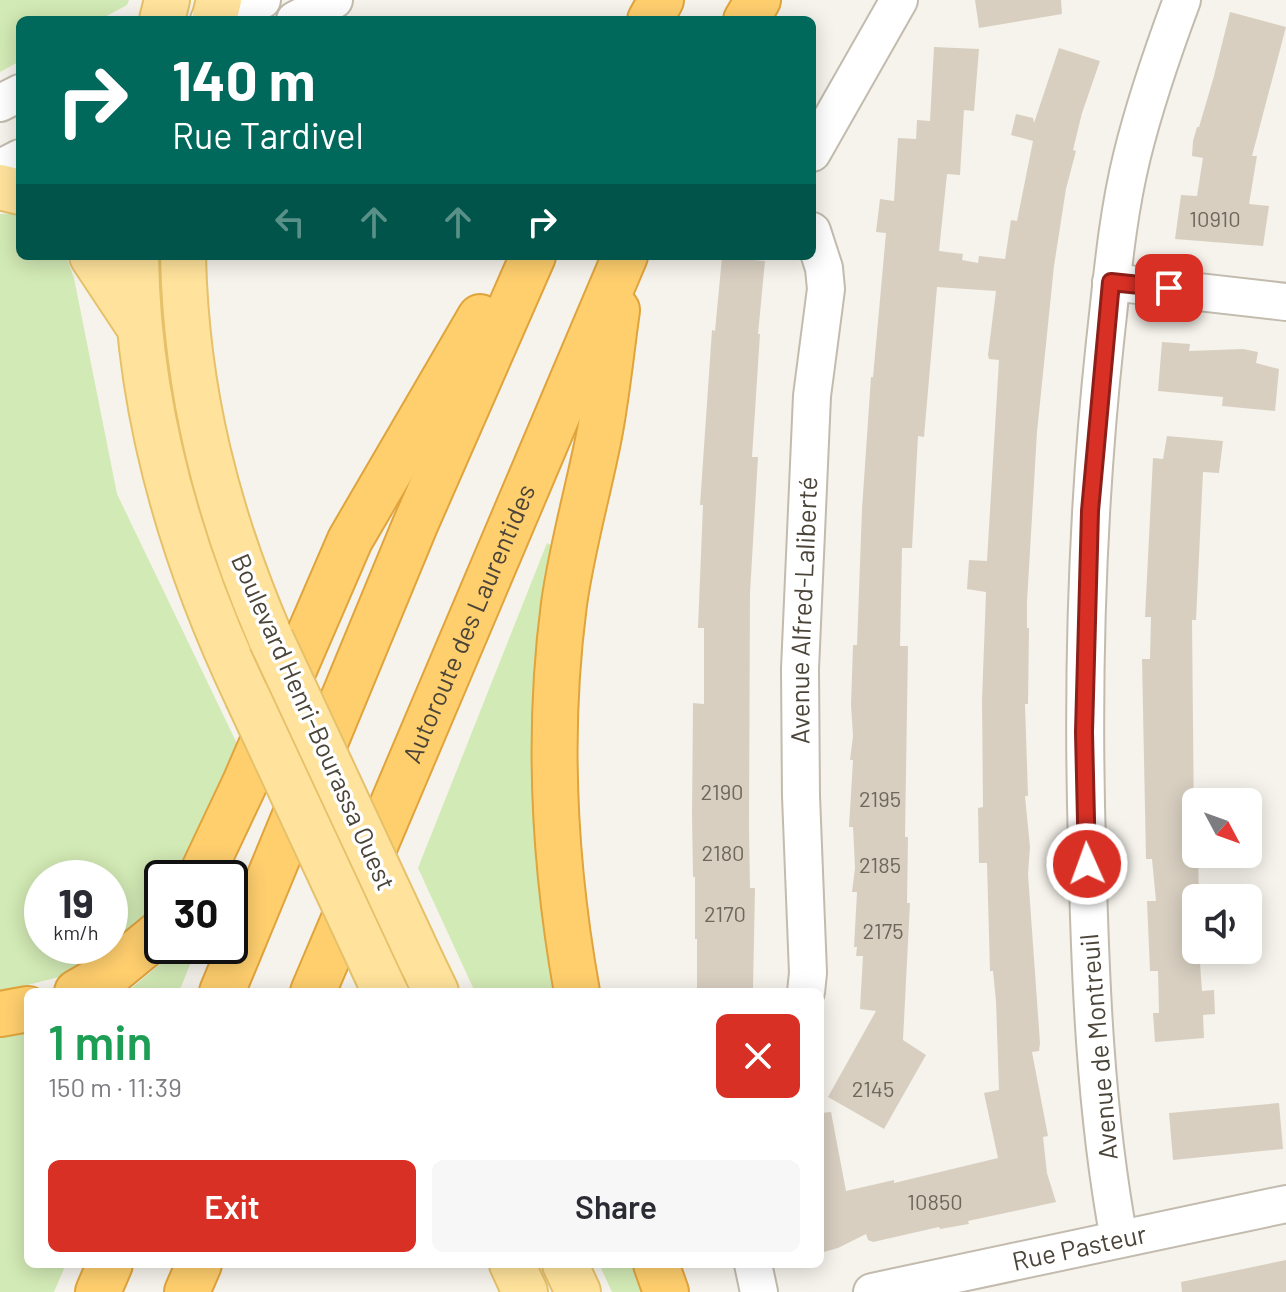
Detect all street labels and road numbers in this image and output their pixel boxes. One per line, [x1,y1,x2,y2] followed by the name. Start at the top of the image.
[783,476,822,744] street label: Avenue Alfred-Laliberté
[395,479,541,767] street label: Autoroute des Laurentides
[226,548,403,894] street label: Boulevard Henri-Bourassa Ouest
[1072,933,1123,1162] street label: Avenue de Montreuil
[1009,1217,1149,1276] street label: Rue Pasteur

